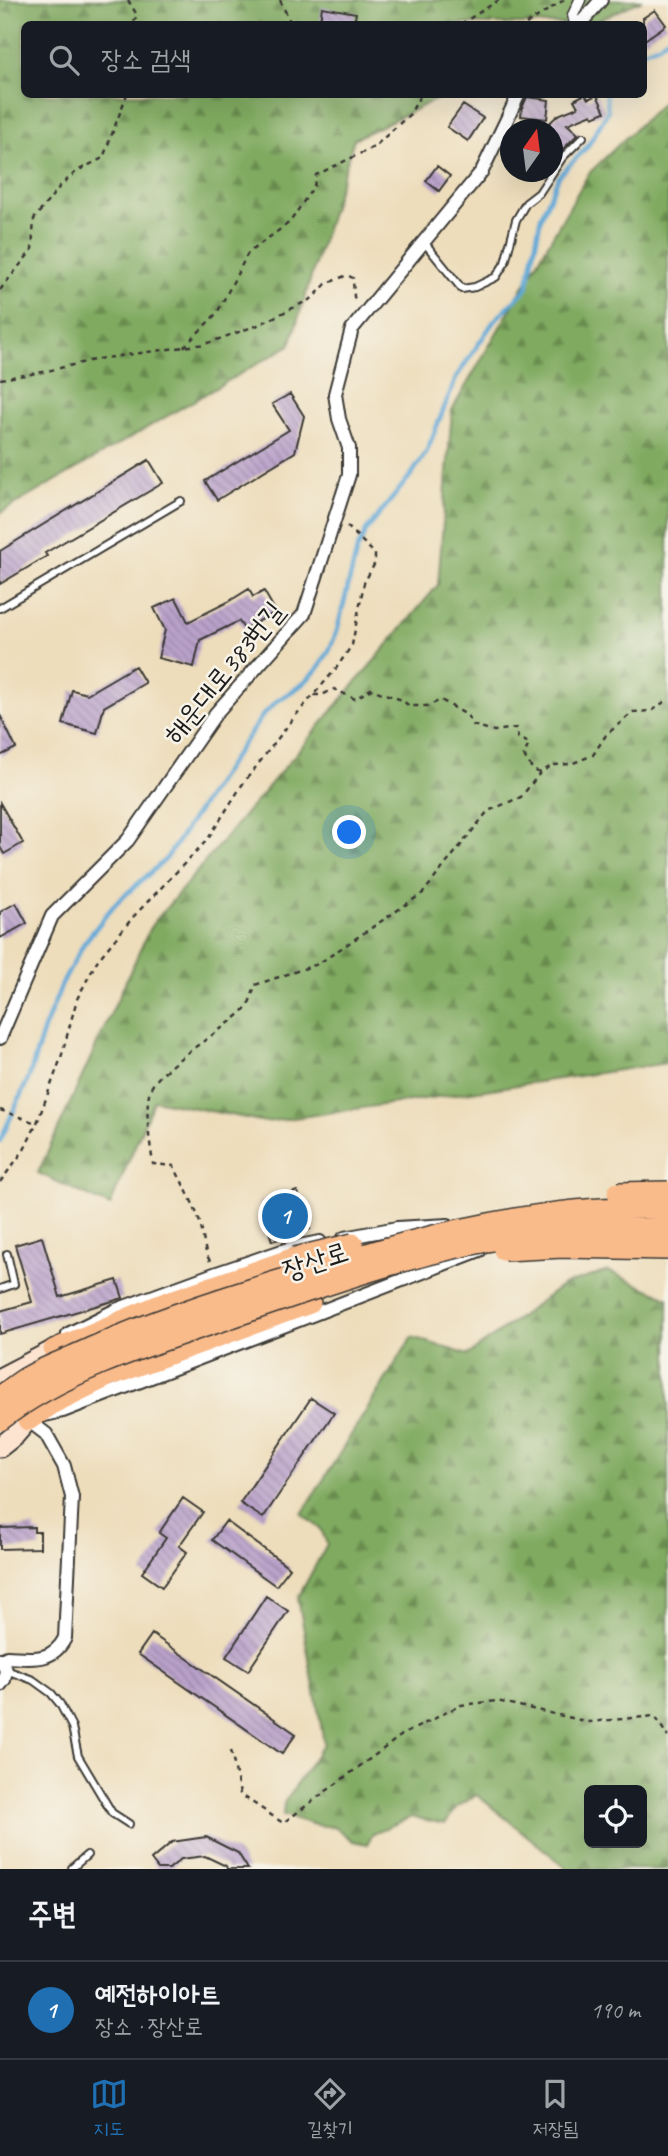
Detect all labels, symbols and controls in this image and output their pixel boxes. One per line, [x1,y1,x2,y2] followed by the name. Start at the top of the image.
[21,21,647,98] search box
[45,41,83,79] icon: search
[101,43,191,76] text: 장소 검색
[500,119,563,182] north arrow
[155,594,291,751] street label: 해운대로383번길
[332,815,366,849] your location
[262,1190,308,1242] pin: 1
[278,1233,353,1288] street label: 장산로
[584,1785,647,1848] map controls
[584,1785,647,1848] button: locate
[28,1895,76,1933] text: 주변
[95,1978,221,2011] text: 예전하이아트
[46,1996,56,2025] text: 1
[591,1996,640,2025] text: 190 m
[95,2012,203,2041] text: 장소 · 장산로
[90,2075,128,2142] tab: 지도
[307,2075,353,2142] tab: 길찾기
[532,2075,578,2142] tab: 저장됨

